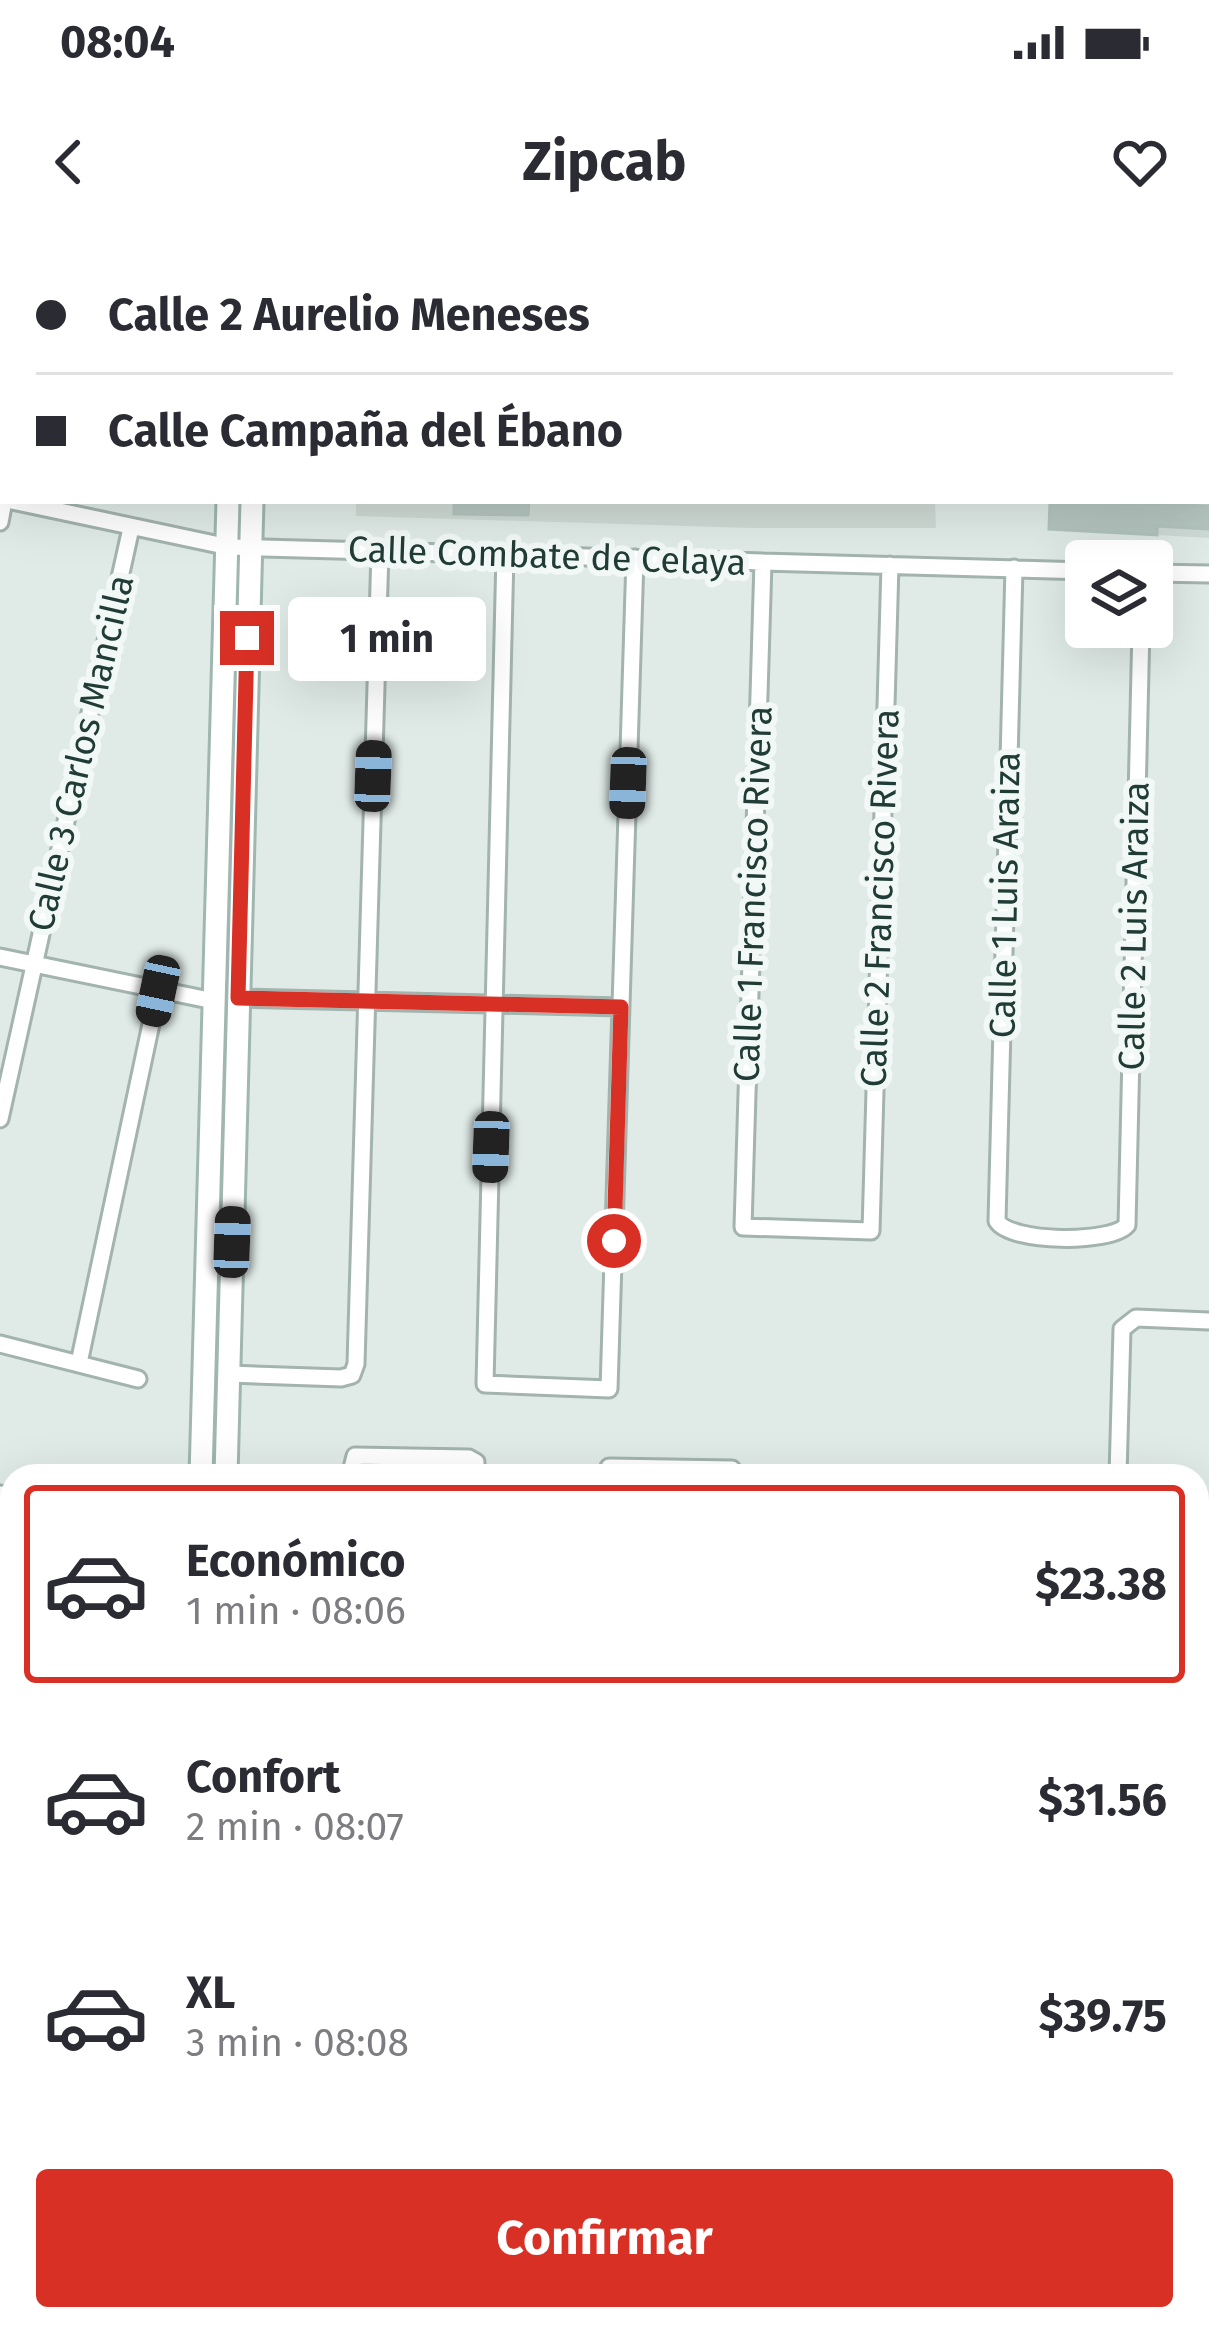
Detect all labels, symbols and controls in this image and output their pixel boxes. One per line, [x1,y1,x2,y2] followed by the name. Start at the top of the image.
[60,15,175,69] text: 08:04
[36,129,102,195] icon: back
[1107,129,1173,195] icon: heart
[523,130,687,194] text: Zipcab
[108,288,590,342] text: Calle 2 Aurelio Meneses
[108,404,623,458] text: Calle Campaña del Ébano
[347,527,747,585] street label: Calle Combate de Celaya
[1065,540,1173,648] map controls
[1065,540,1173,648] button: layers
[19,571,143,935] street label: Calle 3 Carlos Mancilla
[289,596,487,680] callout: 1 min
[220,611,274,665] route end
[340,616,434,662] text: 1 min
[724,705,782,1083] street label: Calle 1 Francisco Rivera
[851,708,909,1088] street label: Calle 2 Francisco Rivera
[354,739,392,813] car
[609,746,647,820] car
[981,751,1029,1039] street label: Calle 1 Luis Araiza
[1109,781,1159,1071] street label: Calle 2 Luis Araiza
[133,952,183,1030] car
[472,1110,510,1184] car
[213,1205,251,1279] car
[587,1214,641,1268] route start
[42,1530,150,1638] icon: car
[186,1534,406,1588] text: Económico
[1035,1557,1167,1611] text: $23.38
[186,1588,406,1634] text: 1 min · 08:06
[42,1746,150,1854] icon: car
[186,1750,341,1804] text: Confort
[1038,1773,1167,1827] text: $31.56
[186,1804,404,1850] text: 2 min · 08:07
[42,1962,150,2070] icon: car
[186,1966,235,2020] text: XL
[1039,1989,1167,2043] text: $39.75
[186,2020,409,2066] text: 3 min · 08:08
[36,2169,1173,2307] button: Confirmar

